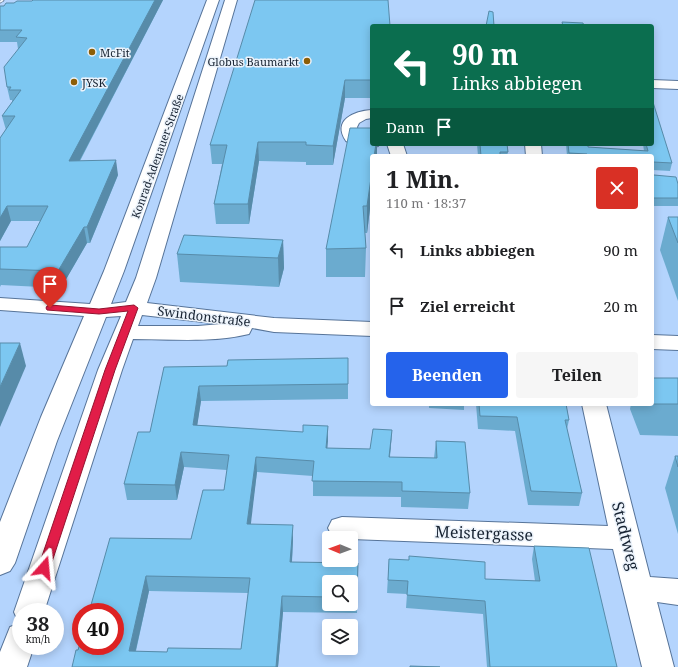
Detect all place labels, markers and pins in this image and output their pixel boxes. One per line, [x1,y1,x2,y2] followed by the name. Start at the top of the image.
[100,45,130,60] place label: McFit
[87,47,97,57] marker: McFit
[207,54,299,69] place label: Globus Baumarkt
[302,56,312,66] marker: Globus Baumarkt
[81,75,107,90] place label: JYSK
[69,77,79,87] marker: JYSK
[33,267,67,308] pin

